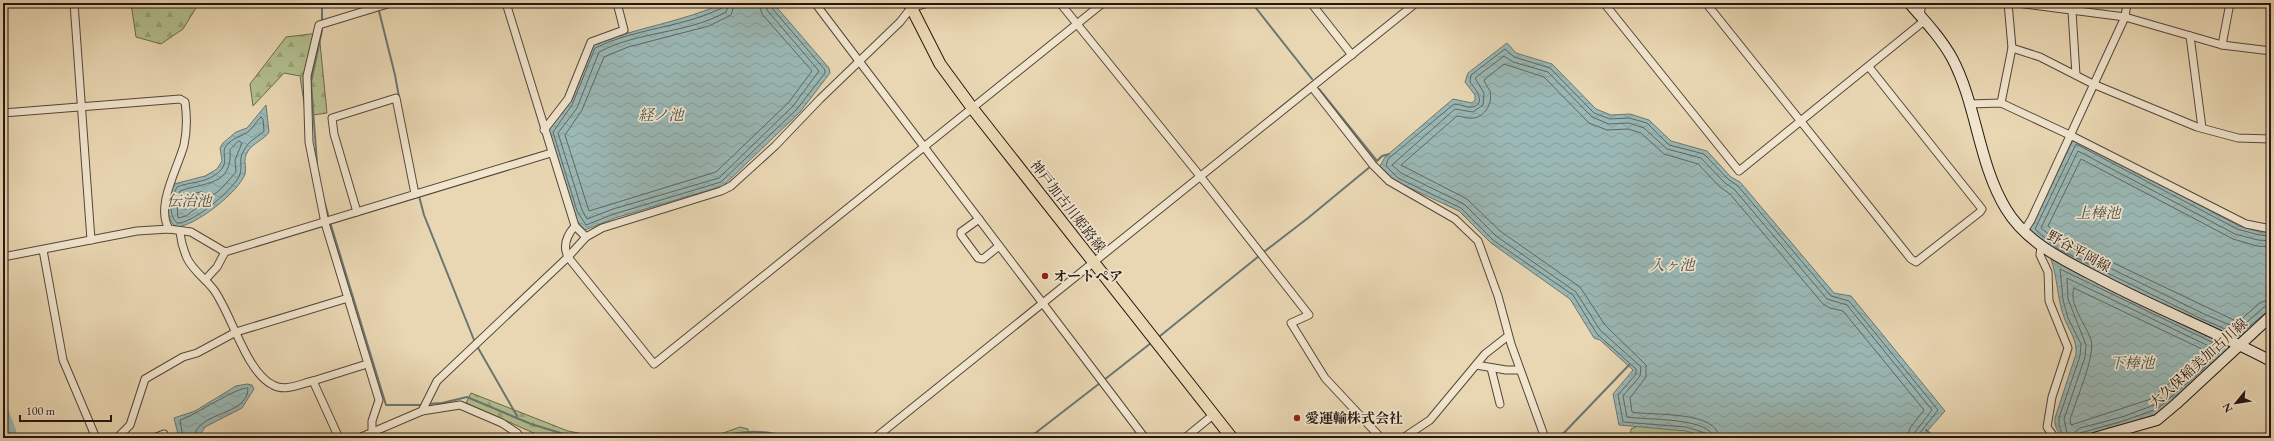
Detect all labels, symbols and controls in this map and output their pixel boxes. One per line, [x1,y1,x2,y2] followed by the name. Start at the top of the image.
[638,105,685,124] water label: 経ノ池
[1026,156,1110,256] street label: 神戸加古川姫路線
[166,191,213,210] water label: 伝治池
[2075,203,2122,222] water label: 上棒池
[2044,226,2114,276] street label: 野谷平岡線
[1649,255,1696,274] water label: 入ヶ池
[1053,267,1123,285] place label: オートペア
[1040,271,1050,281] marker: オートペア
[2145,314,2251,412] street label: 大久保稲美加古川線
[2109,353,2156,372] water label: 下棒池
[2216,383,2256,423] north arrow
[20,397,111,423] scale bar
[2219,401,2236,415] text: N
[26,403,56,419] text: 100 m
[1305,409,1403,427] place label: 愛運輸株式会社
[1292,413,1302,423] marker: 愛運輸株式会社

